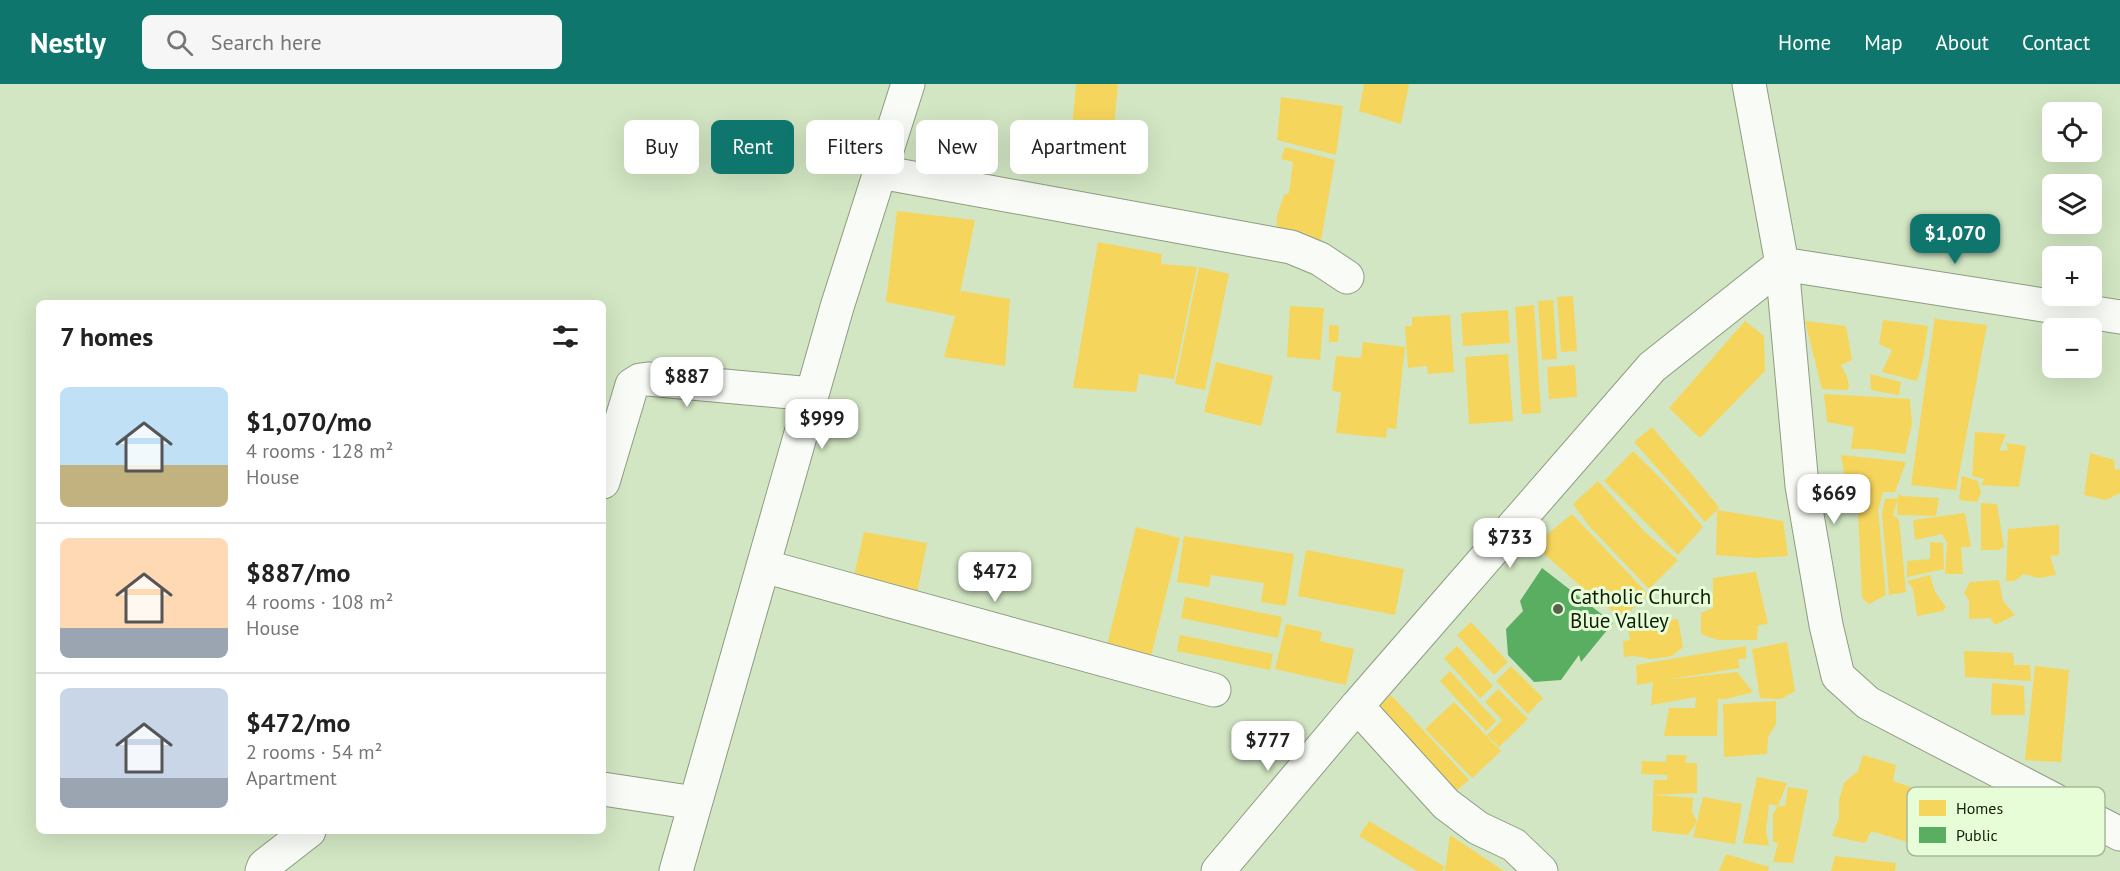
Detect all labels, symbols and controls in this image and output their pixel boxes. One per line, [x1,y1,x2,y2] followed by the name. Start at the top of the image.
[142,15,562,69] search box
[30,24,106,61] text: Nestly
[163,26,196,59] icon: search
[211,28,322,56] text: Search here
[1778,29,1831,56] text: Home
[1864,29,1903,56] text: Map
[1936,29,1989,56] text: About
[2022,29,2090,56] text: Contact
[2042,102,2102,378] map controls
[2042,102,2102,162] button: locate
[624,120,699,174] chip: Buy
[711,120,794,174] chip: Rent
[806,120,904,174] chip: Filters
[916,120,998,174] chip: New
[1010,120,1148,174] chip: Apartment
[2042,174,2102,234] button: layers
[1906,214,2004,265] pin: $1,070
[1924,220,1986,246] text: $1,070
[2042,246,2102,306] button: +
[2042,318,2102,378] button: −
[60,320,153,353] text: 7 homes
[549,320,582,353] icon: filters
[651,357,723,408] pin: $887
[664,363,710,389] text: $887
[786,399,858,450] pin: $999
[246,405,372,438] text: $1,070/mo
[799,405,845,431] text: $999
[108,411,180,483] icon: home
[246,438,393,464] text: 4 rooms · 128 m²
[246,464,300,490] text: House
[1798,474,1870,525] pin: $669
[1811,480,1857,506] text: $669
[1474,518,1546,569] pin: $733
[1487,524,1533,550] text: $733
[959,552,1031,603] pin: $472
[246,556,350,589] text: $887/mo
[972,558,1018,584] text: $472
[108,562,180,634] icon: home
[1570,583,1711,634] place label: Catholic Church Blue Valley
[246,589,393,615] text: 4 rooms · 108 m²
[1551,602,1565,616] marker: Catholic Church Blue Valley
[246,615,300,641] text: House
[246,706,350,739] text: $472/mo
[108,712,180,784] icon: home
[1232,721,1304,772] pin: $777
[1245,727,1291,753] text: $777
[246,739,382,765] text: 2 rooms · 54 m²
[246,765,337,791] text: Apartment
[1907,787,2105,856] legend
[1956,798,2003,818] text: Homes
[1956,825,1998,845] text: Public

